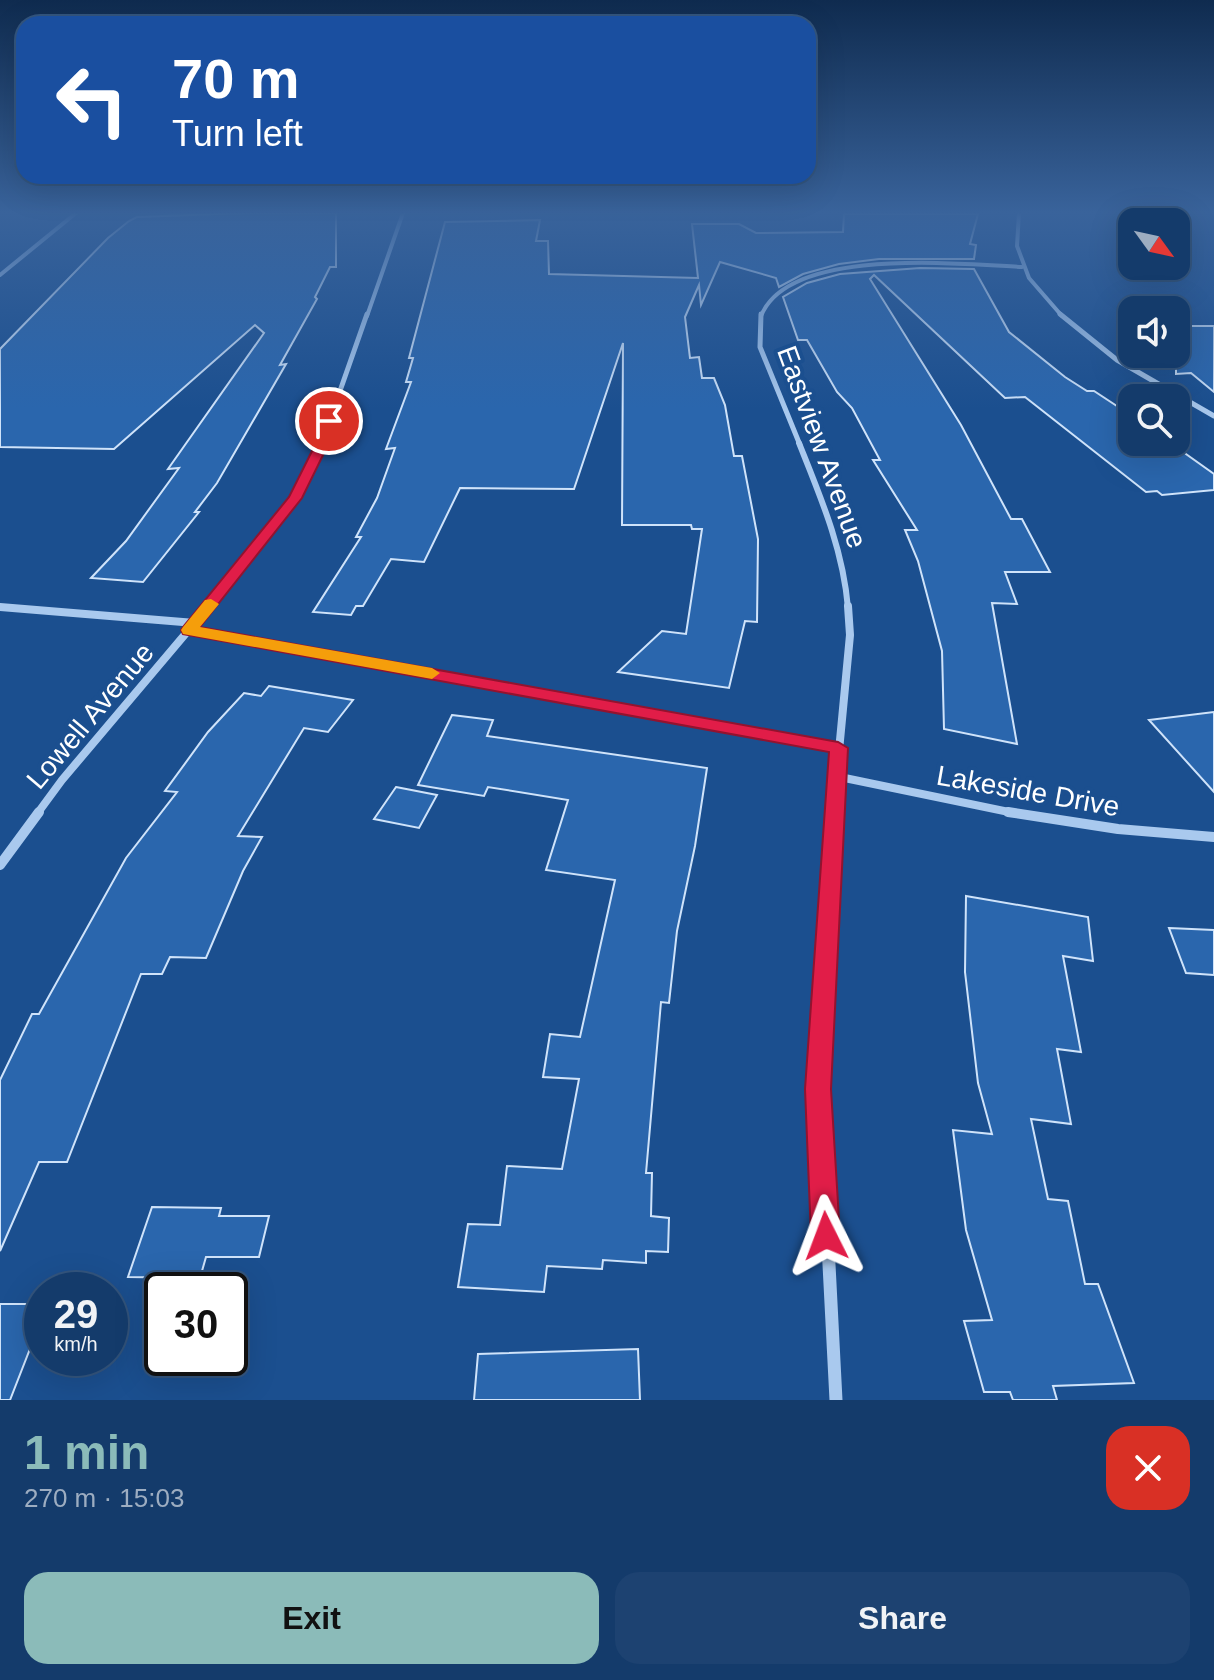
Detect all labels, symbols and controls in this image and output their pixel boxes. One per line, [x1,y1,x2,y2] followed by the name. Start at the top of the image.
[172,47,300,110] text: 70 m
[40,48,144,152] icon: left
[172,113,303,154] text: Turn left
[1118,208,1190,280] north arrow
[1118,208,1190,456] map controls
[1118,296,1190,368] button: sound
[771,342,873,552] street label: Eastview Avenue
[1118,384,1190,456] button: search
[295,387,363,455] pin
[307,399,351,443] icon: arrive
[20,637,160,795] street label: Lowell Avenue
[934,760,1122,822] street label: Lakeside Drive
[784,1194,868,1278] position arrow
[144,1272,248,1376] speed limit sign: 30
[54,1292,98,1336] text: 29
[54,1333,98,1355] text: km/h
[24,1426,149,1479] text: 1 min
[1106,1426,1190,1510] button: close
[24,1483,184,1513] text: 270 m · 15:03
[24,1572,599,1664] button: Exit
[615,1572,1190,1664] button: Share

